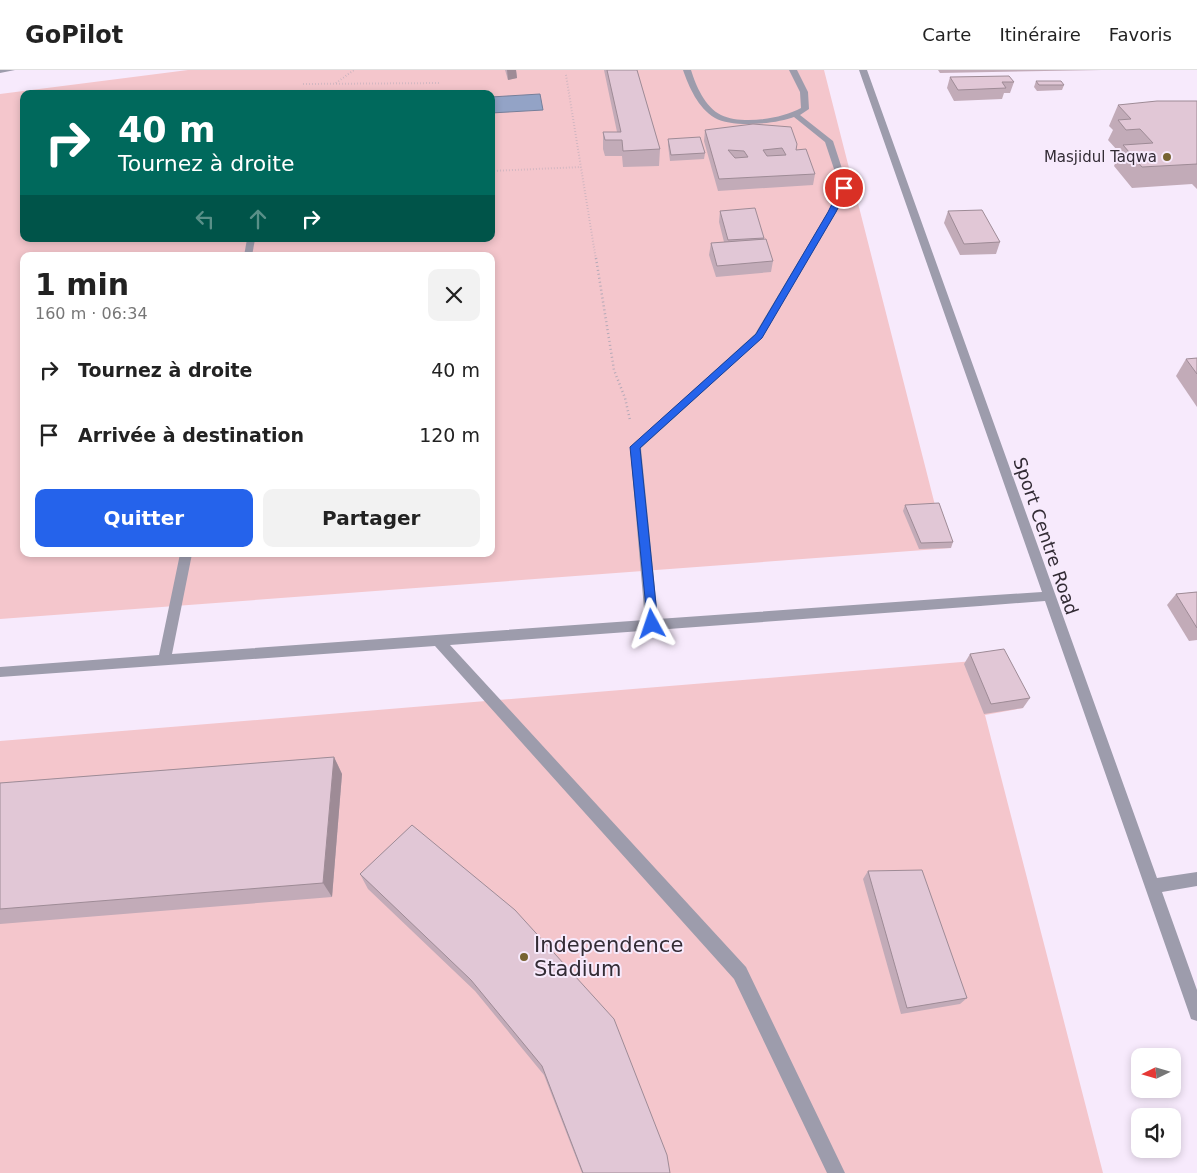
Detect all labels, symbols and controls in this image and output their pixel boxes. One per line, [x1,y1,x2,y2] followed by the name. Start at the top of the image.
[25,21,123,49] text: GoPilot
[922,24,971,45] text: Carte
[999,24,1081,45] text: Itinéraire
[1109,24,1172,45] text: Favoris
[35,110,100,175] icon: right
[118,110,215,150] text: 40 m
[1044,148,1157,166] place label: Masjidul Taqwa
[118,151,295,176] text: Tournez à droite
[1161,151,1173,163] marker: Masjidul Taqwa
[823,167,865,209] pin
[830,174,858,202] icon: arrive
[191,205,219,233] icon: left
[244,205,272,233] icon: ahead
[297,205,325,233] icon: right
[35,267,129,302] text: 1 min
[428,269,480,321] button: close
[35,304,148,323] text: 160 m · 06:34
[35,356,63,384] icon: right
[78,359,252,381] text: Tournez à droite
[431,359,480,381] text: 40 m
[35,421,63,449] icon: arrive
[78,424,304,446] text: Arrivée à destination
[419,424,480,446] text: 120 m
[1009,455,1083,617] street label: Sport Centre Road
[35,489,253,547] button: Quitter
[263,489,480,547] button: Partager
[625,597,677,649] position arrow
[534,933,683,981] place label: Independence Stadium
[518,951,530,963] marker: Independence Stadium
[1131,1048,1181,1098] north arrow
[1131,1048,1181,1158] map controls
[1131,1108,1181,1158] button: sound

